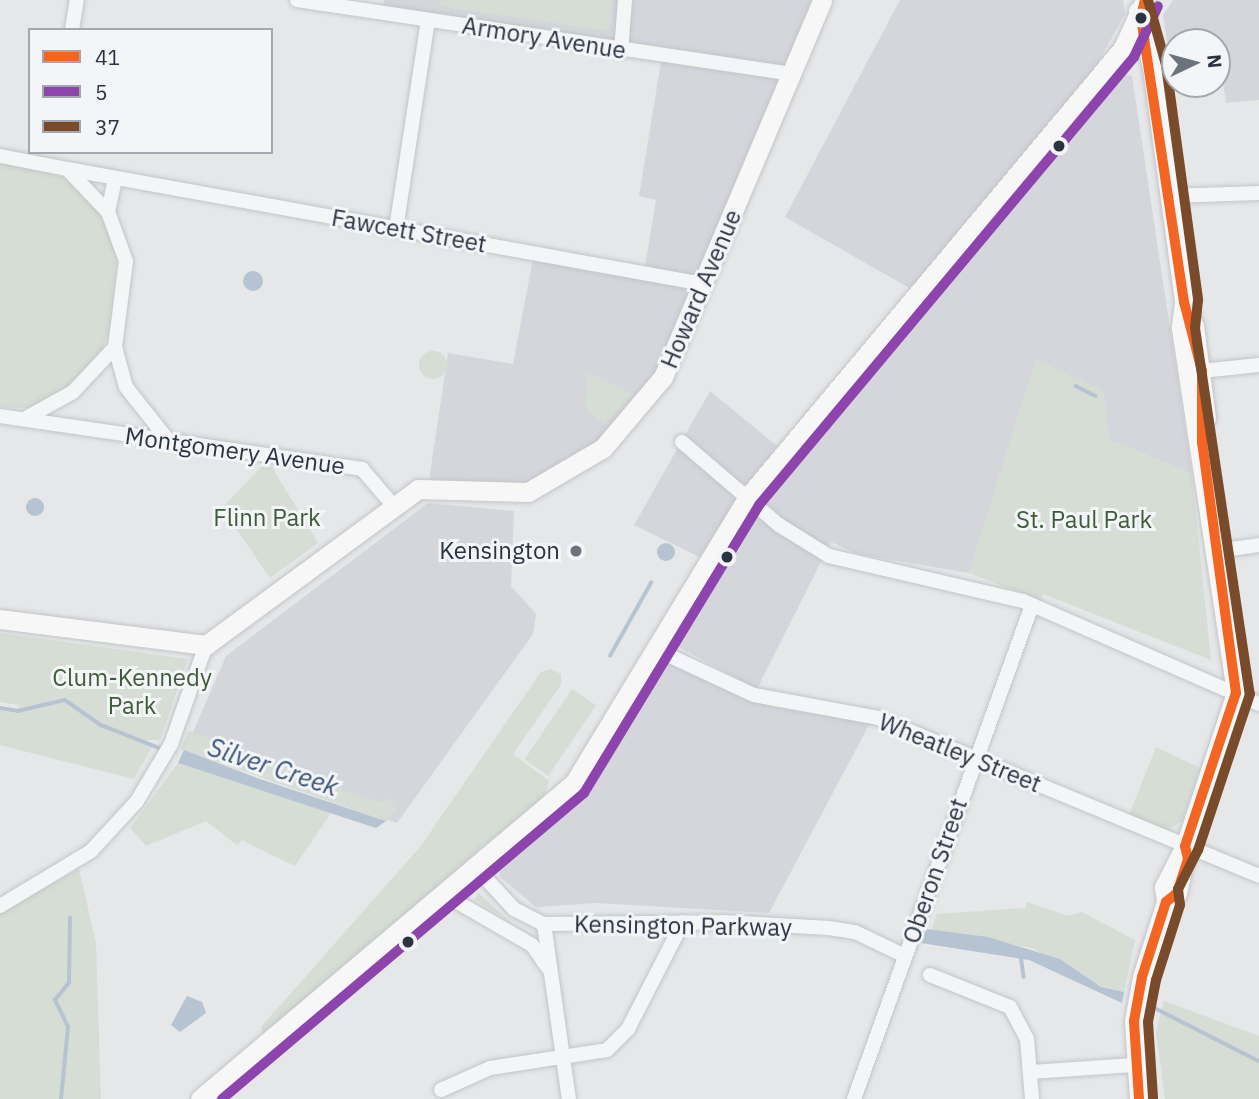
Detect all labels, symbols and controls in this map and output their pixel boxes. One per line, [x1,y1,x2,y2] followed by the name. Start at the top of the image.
[460,11,628,65] street label: Armory Avenue
[1134,11,1148,25] unlabelled marker
[28,28,273,154] legend
[1161,28,1231,98] north arrow
[95,43,120,71] text: 41
[1202,53,1227,69] text: N
[95,78,108,106] text: 5
[95,113,120,141] text: 37
[1052,139,1066,153] unlabelled marker
[329,203,489,259] street label: Fawcett Street
[655,205,747,373] street label: Howard Avenue
[123,421,347,481] street label: Montgomery Avenue
[213,504,321,532] park label: Flinn Park
[1016,506,1152,534] park label: St. Paul Park
[439,537,560,565] place label: Kensington
[566,541,586,561] marker: Kensington
[720,550,734,564] unlabelled marker
[52,664,212,720] park label: Clum-Kennedy Park
[875,707,1045,799] street label: Wheatley Street
[204,731,342,803] water label: Silver Creek
[897,795,973,947] street label: Oberon Street
[574,910,792,942] street label: Kensington Parkway
[401,935,415,949] unlabelled marker

